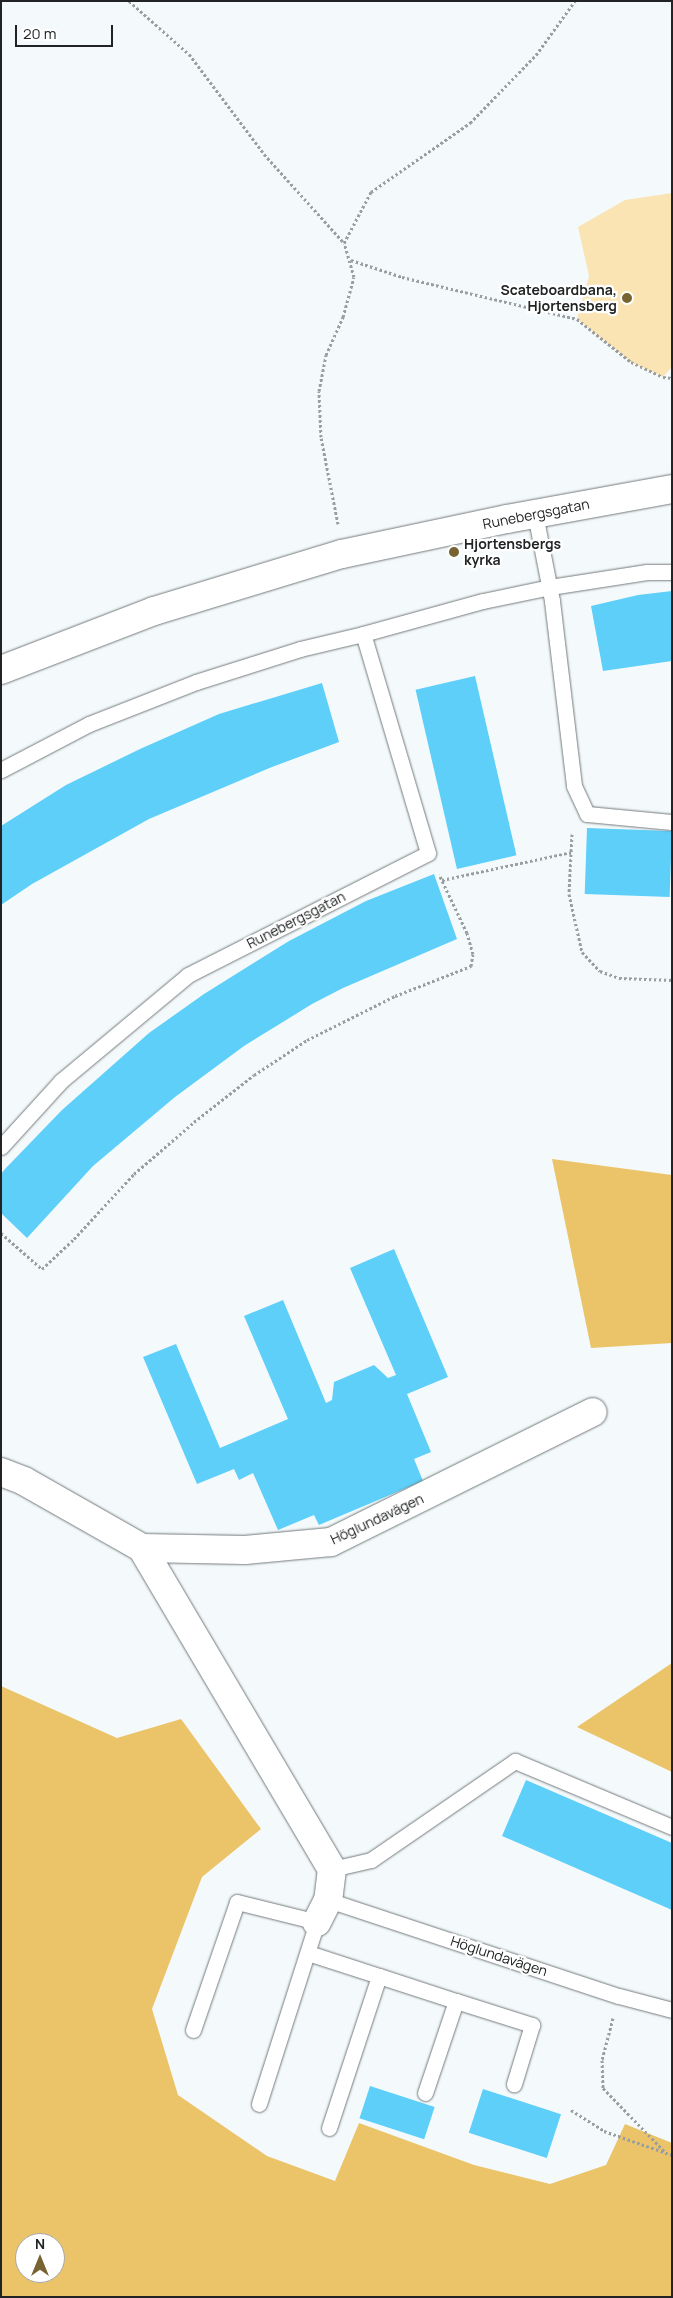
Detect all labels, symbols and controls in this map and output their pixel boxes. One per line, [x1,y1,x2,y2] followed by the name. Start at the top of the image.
[18,15,115,47] scale bar
[23,23,56,44] text: 20 m
[501,282,617,314] place label: Scateboardbana, Hjortensberg
[621,292,633,304] marker: Scateboardbana, Hjortensberg
[481,495,591,533] street label: Runebergsgatan
[464,536,561,568] place label: Hjortensbergs kyrka
[448,546,460,558] marker: Hjortensbergs kyrka
[244,888,348,952] street label: Runebergsgatan
[328,1490,426,1548] street label: Höglundavägen
[448,1932,550,1980] street label: Höglundavägen
[15,2233,65,2283] north arrow
[35,2234,45,2253] text: N

